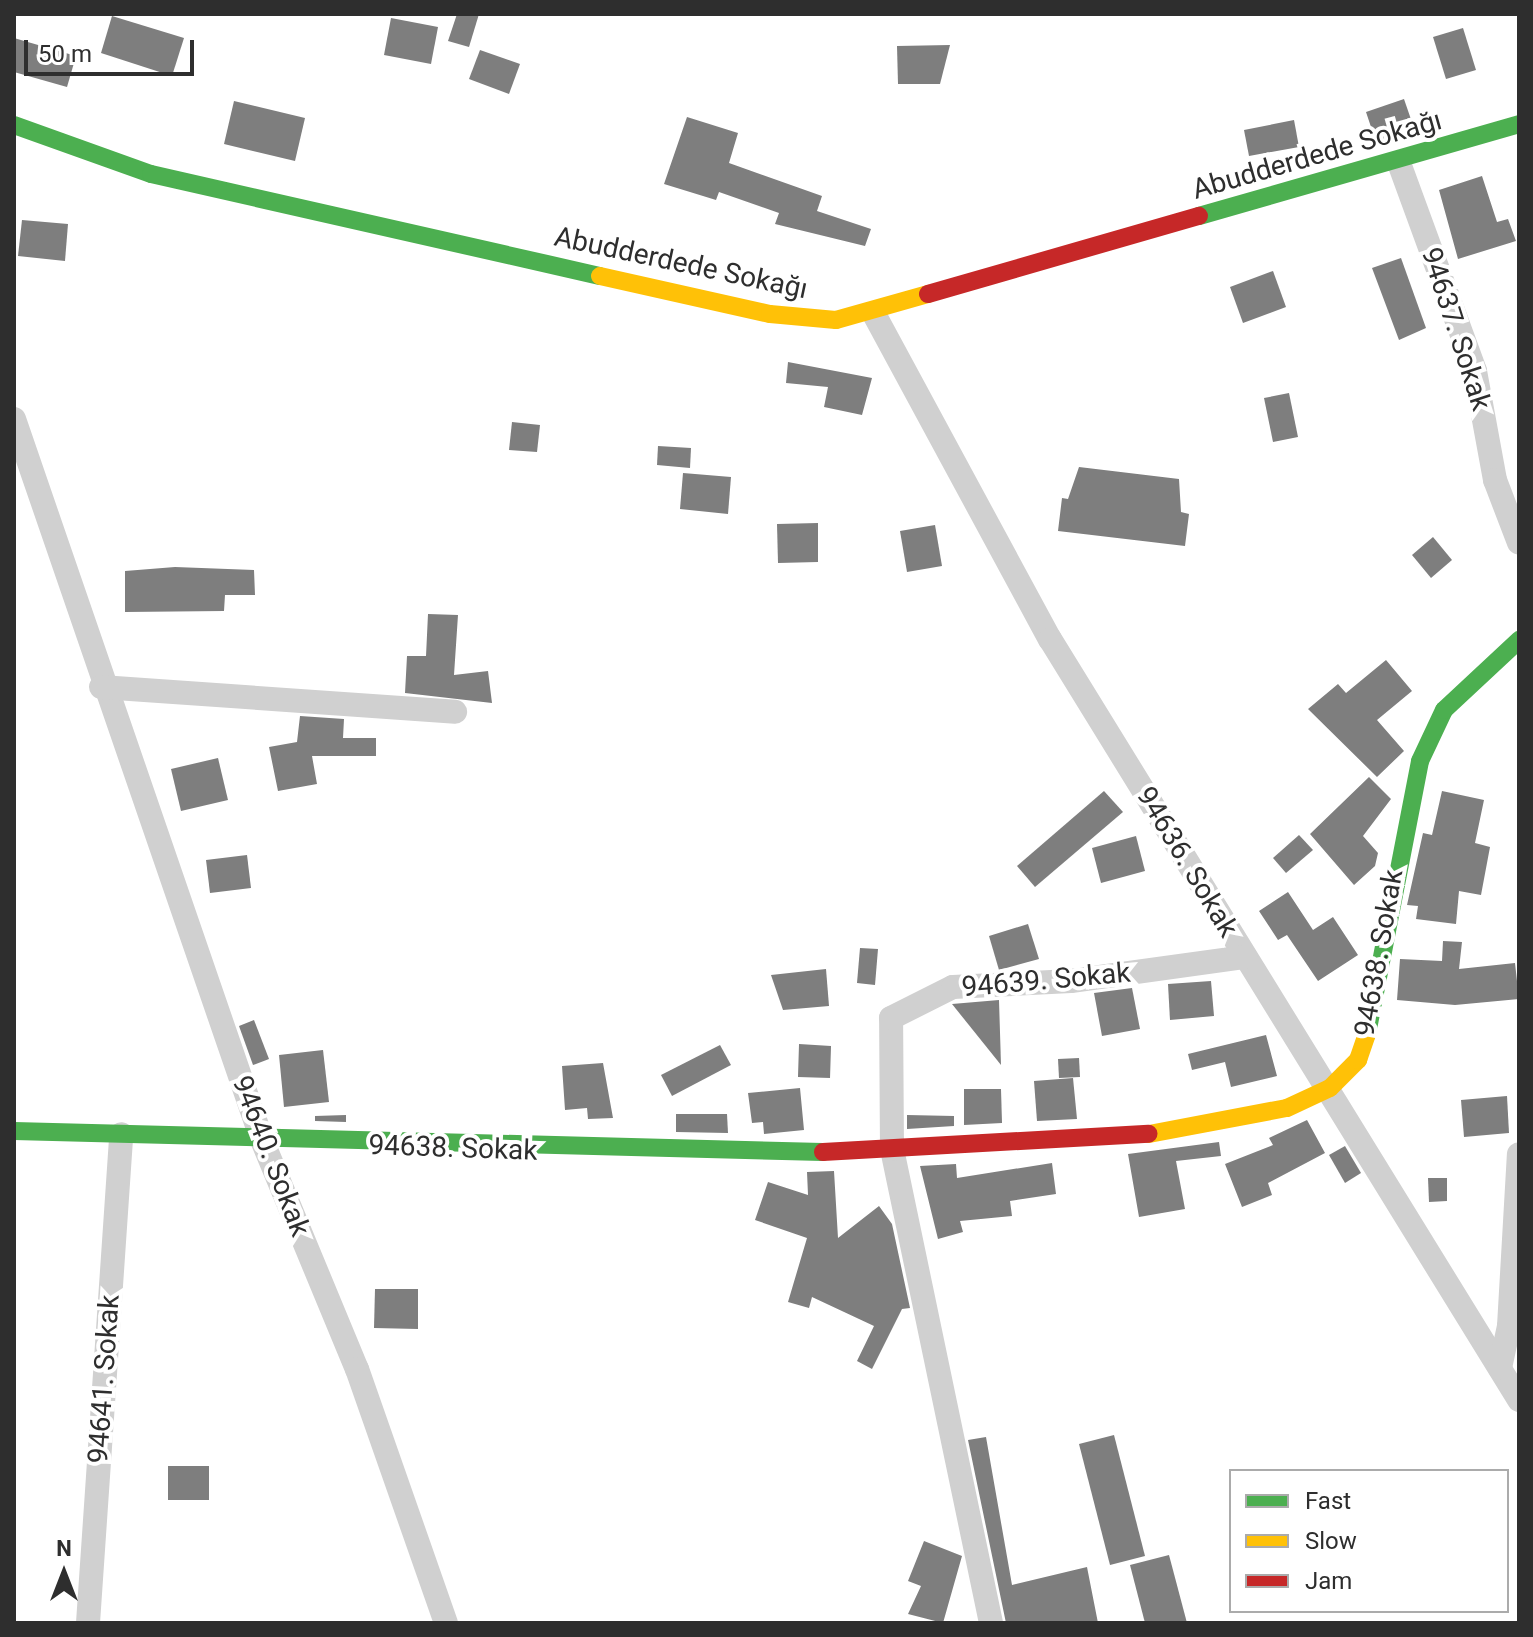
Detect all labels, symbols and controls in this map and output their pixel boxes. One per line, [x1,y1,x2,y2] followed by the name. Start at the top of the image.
[28,24,198,74] scale bar
[38,40,92,68] text: 50 m
[1188,103,1446,207] street label: Abudderdede Sokağı
[551,220,811,306] street label: Abudderdede Sokağı
[1414,243,1498,415] street label: 94637. Sokak
[1129,781,1245,943] street label: 94636. Sokak
[1348,867,1410,1039] street label: 94638. Sokak
[960,956,1132,1004] street label: 94639. Sokak
[225,1071,317,1241] street label: 94640. Sokak
[368,1128,538,1168] street label: 94638. Sokak
[81,1293,127,1465] street label: 94641. Sokak
[1229,1469,1509,1613] legend
[1305,1487,1351,1515] text: Fast
[1305,1527,1357,1555] text: Slow
[24,1533,104,1613] north arrow
[56,1536,72,1561] text: N
[1305,1567,1352,1595] text: Jam

